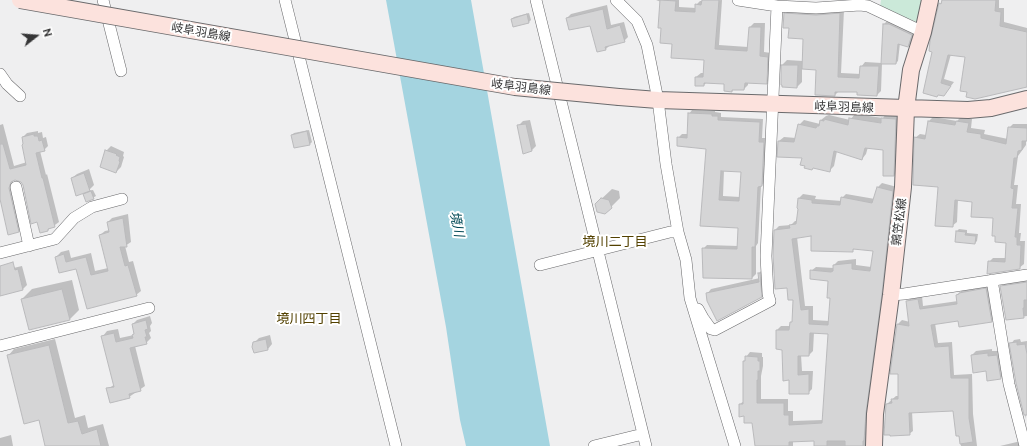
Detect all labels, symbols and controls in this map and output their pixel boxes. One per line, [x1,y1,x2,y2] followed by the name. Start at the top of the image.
[16,16,56,56] north arrow
[170,20,232,44] street label: 岐阜羽島線
[41,27,54,38] text: N
[490,76,552,98] street label: 岐阜羽島線
[814,99,874,115] street label: 岐阜羽島線
[889,197,909,247] street label: 鶉笠松線
[447,210,467,238] water label: 境川
[583,234,647,250] district label: 境川二丁目
[277,311,341,327] district label: 境川四丁目

